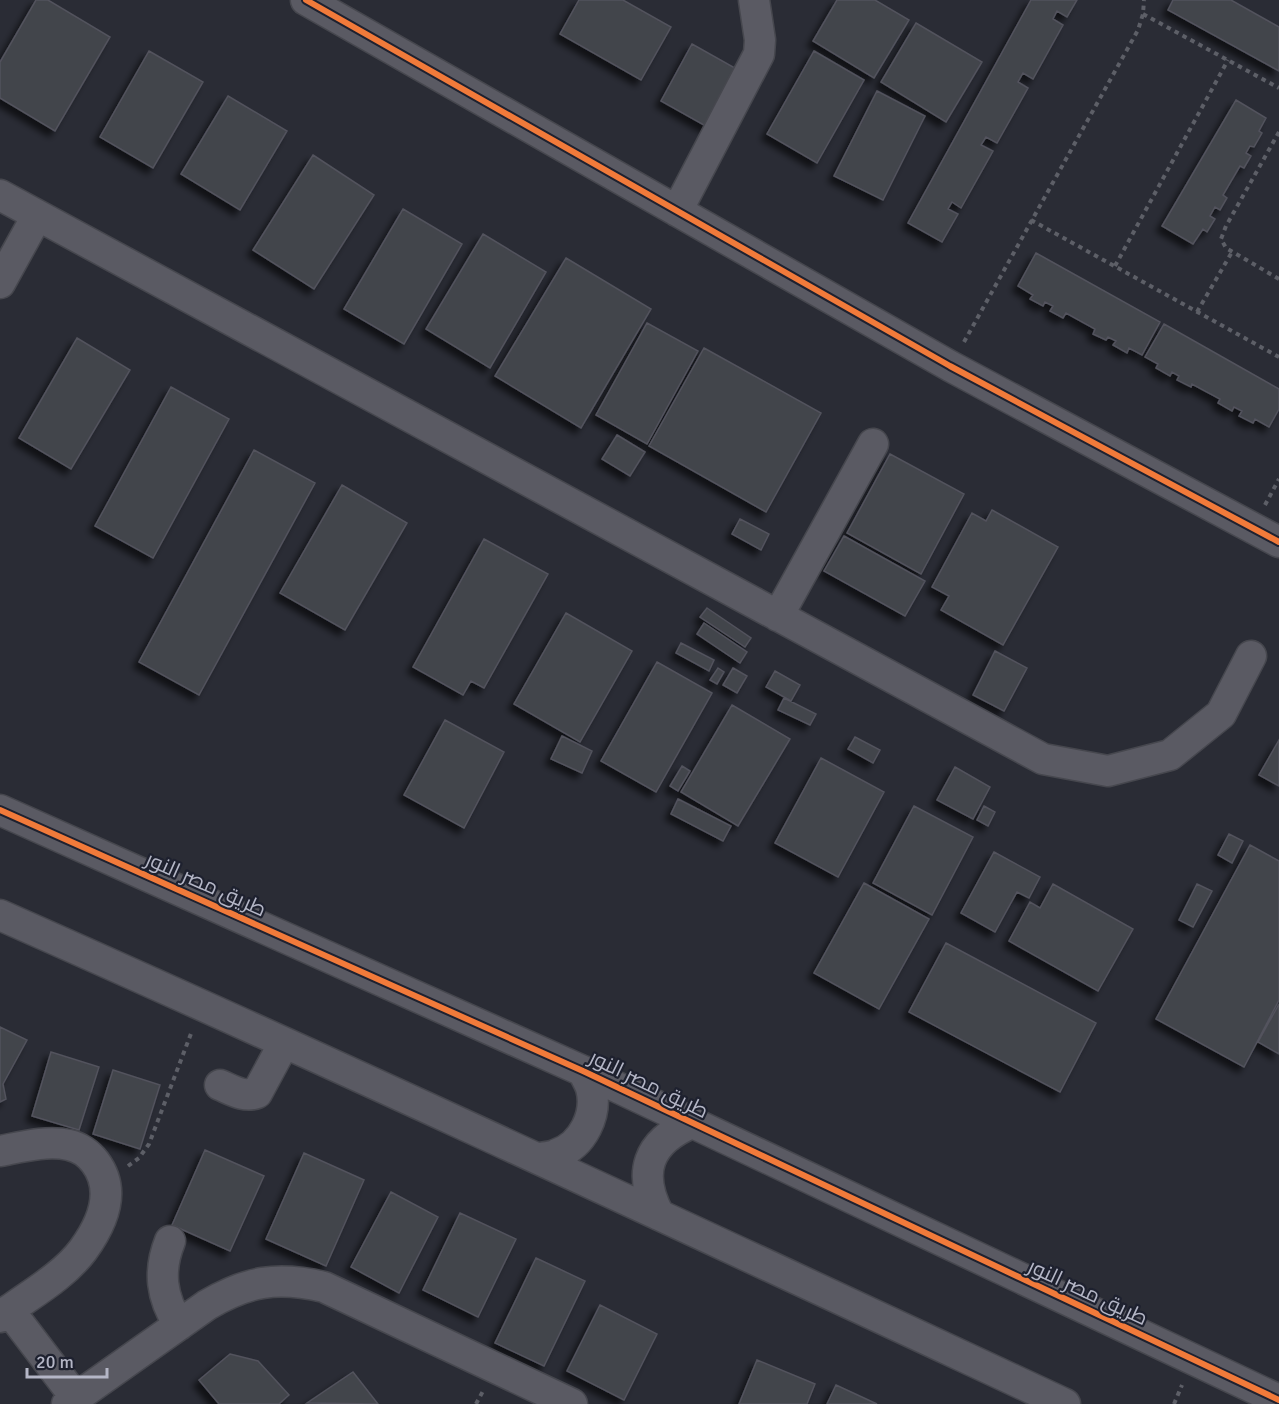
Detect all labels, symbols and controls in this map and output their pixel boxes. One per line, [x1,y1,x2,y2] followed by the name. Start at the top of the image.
[141,845,270,922] street label: طريق مصر النور
[584,1043,713,1124] street label: طريق مصر النور
[1023,1252,1152,1331] street label: طريق مصر النور
[27,1341,106,1379] scale bar
[36,1351,74,1373] text: 20 m

